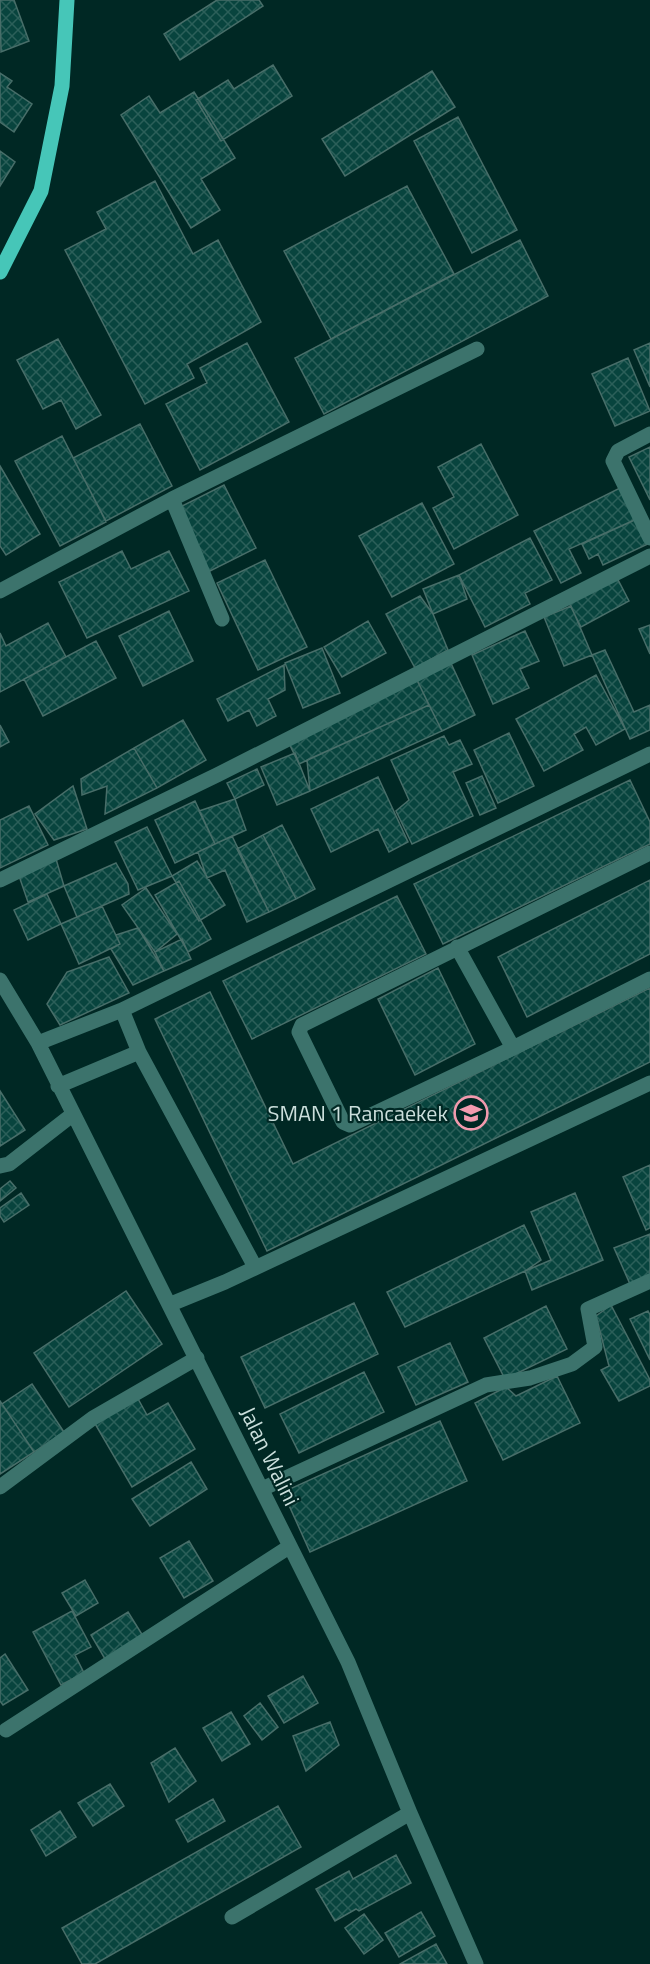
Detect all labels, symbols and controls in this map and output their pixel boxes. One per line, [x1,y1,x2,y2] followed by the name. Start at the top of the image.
[453,1095,489,1131] school or university icon: SMAN 1 Rancaekek
[268,1096,448,1130] place label: SMAN 1 Rancaekek
[231,1401,309,1511] street label: Jalan Walini

